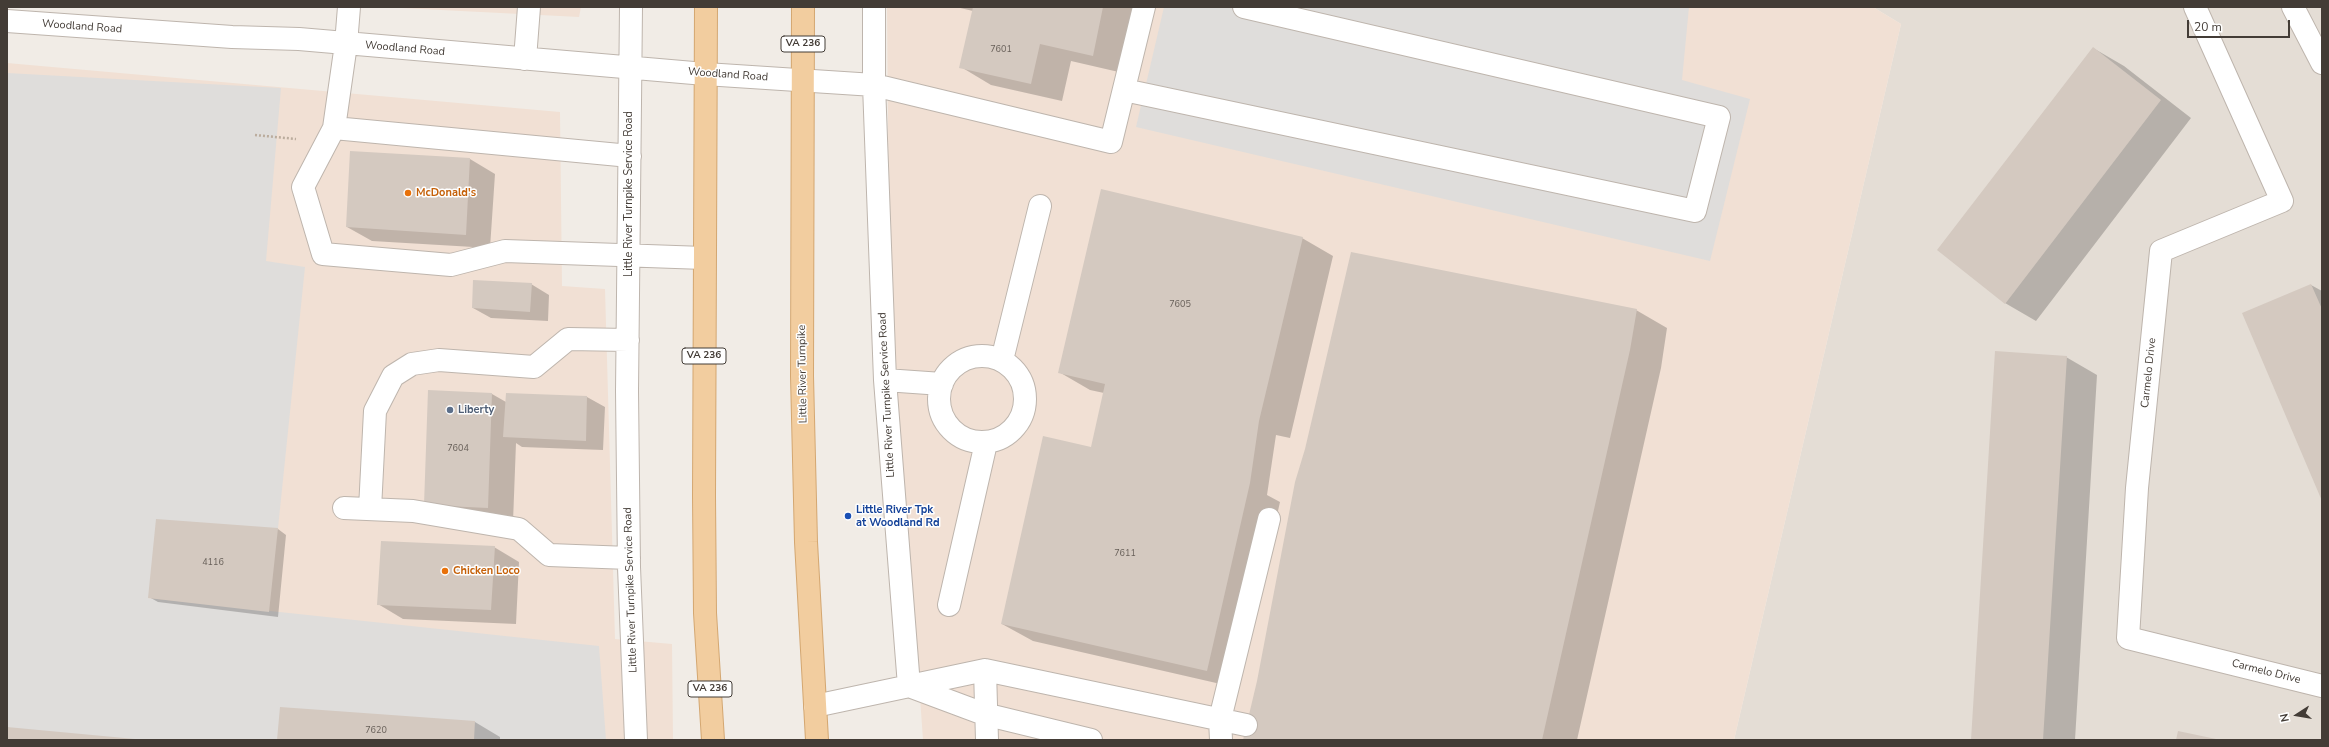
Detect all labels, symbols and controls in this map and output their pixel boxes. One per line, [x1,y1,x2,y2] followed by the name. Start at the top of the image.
[2189,12,2292,38] scale bar
[41,18,123,36] street label: Woodland Road
[2194,19,2222,35] text: 20 m
[781,36,825,52] road number: VA 236
[364,39,446,59] street label: Woodland Road
[990,45,1012,55] house number: 7601
[687,66,769,84] street label: Woodland Road
[622,111,636,277] street label: Little River Turnpike Service Road
[416,186,476,200] place label: McDonald's
[403,188,413,198] marker: McDonald's
[1169,300,1191,310] house number: 7605
[876,312,898,478] street label: Little River Turnpike Service Road
[796,325,810,423] street label: Little River Turnpike
[2139,337,2159,409] street label: Carmelo Drive
[682,348,726,364] road number: VA 236
[458,403,494,417] place label: Liberty
[445,405,455,415] marker: Liberty
[447,444,469,454] house number: 7604
[856,503,940,529] place label: Little River Tpk at Woodland Rd
[622,507,640,673] street label: Little River Turnpike Service Road
[843,511,853,521] marker: Little River Tpk at Woodland Rd
[1114,549,1136,559] house number: 7611
[202,558,224,568] house number: 4116
[453,564,520,578] place label: Chicken Loco
[440,566,450,576] marker: Chicken Loco
[2230,657,2302,687] street label: Carmelo Drive
[688,681,732,697] road number: VA 236
[2277,695,2317,735] north arrow
[2277,712,2293,723] text: N
[365,726,387,736] house number: 7620

